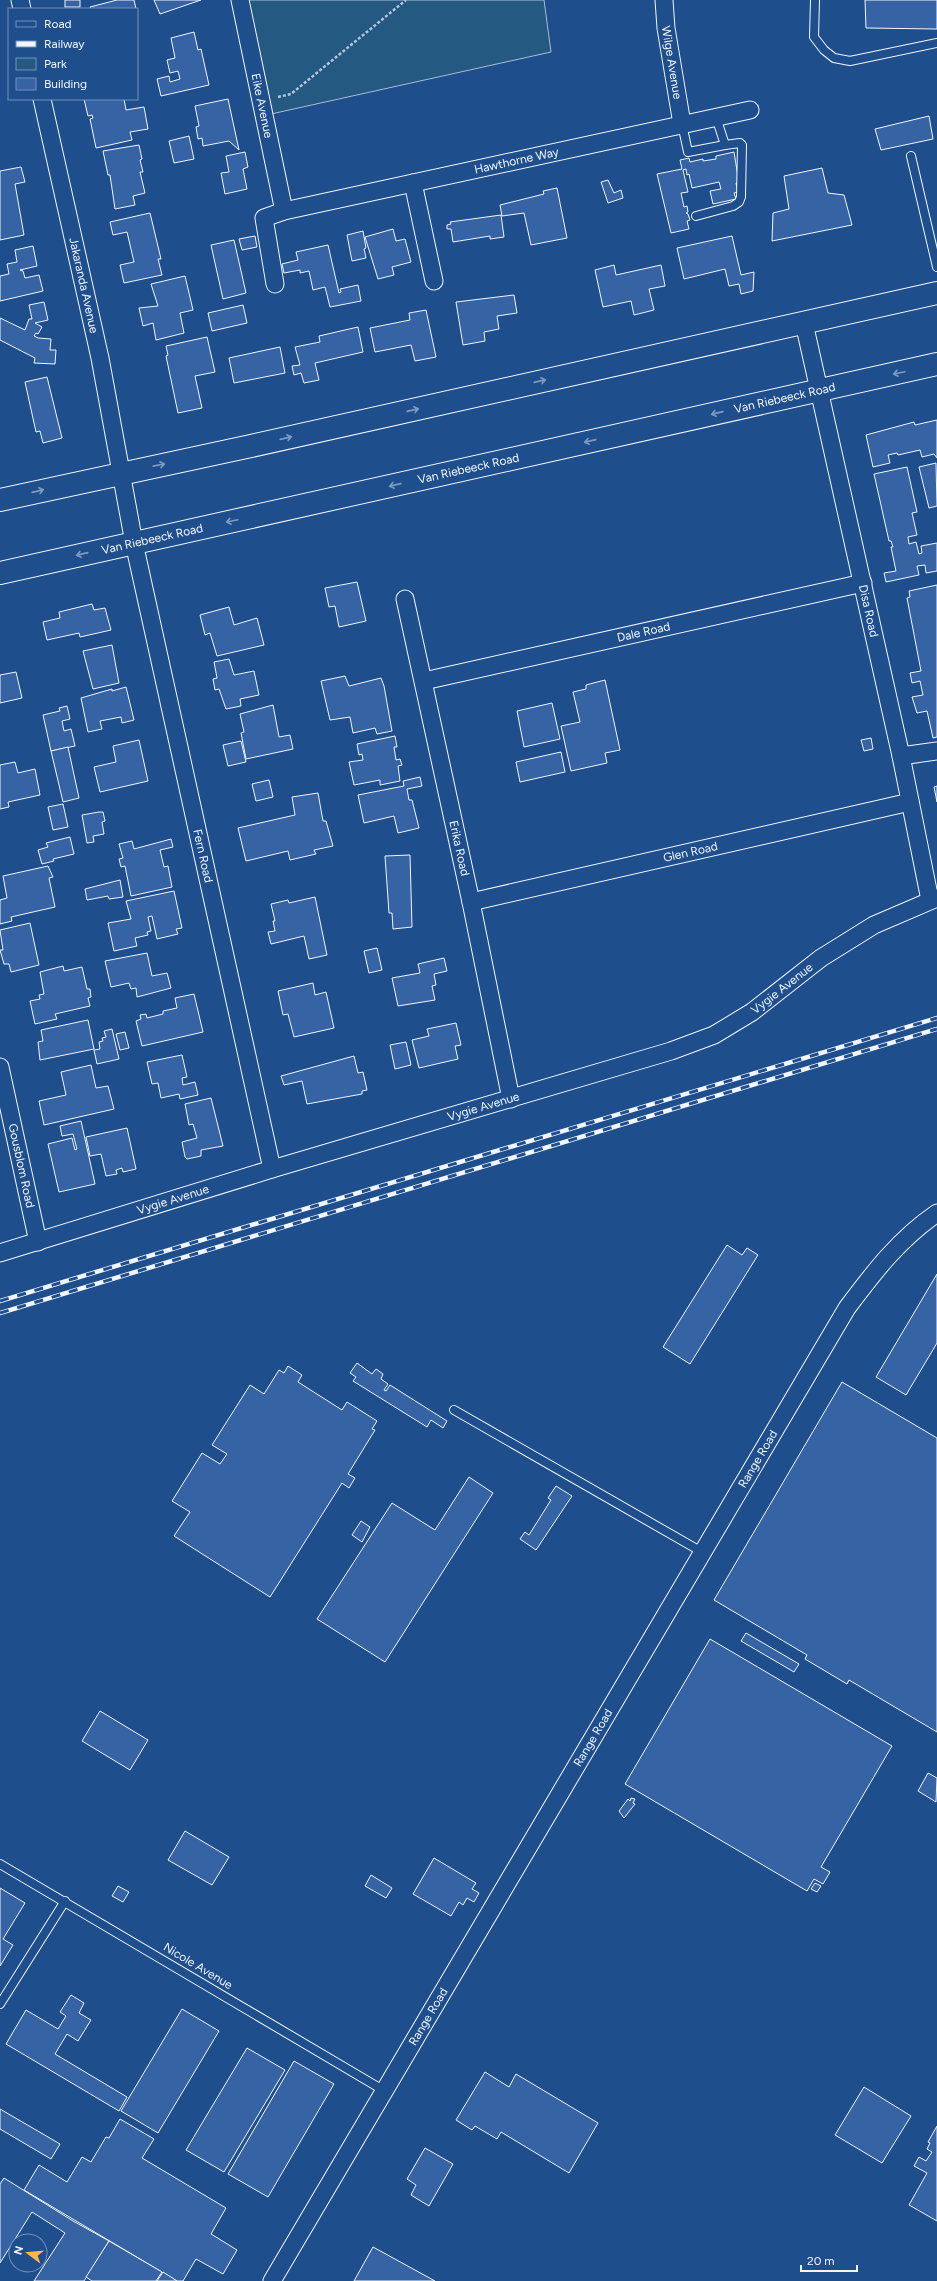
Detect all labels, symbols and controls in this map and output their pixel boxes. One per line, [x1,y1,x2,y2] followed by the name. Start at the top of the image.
[8,8,138,100] legend
[44,17,72,31] text: Road
[659,25,685,101] street label: Wilge Avenue
[44,37,85,51] text: Railway
[44,57,67,71] text: Park
[248,72,276,140] street label: Eike Avenue
[44,77,87,91] text: Building
[473,144,561,177] street label: Hawthorne Way
[66,236,101,335] street label: Jakaranda Avenue
[893,369,906,377] one-way arrow
[533,377,546,385] one-way arrow
[733,380,837,416] street label: Van Riebeeck Road
[406,405,419,413] one-way arrow
[711,409,724,417] one-way arrow
[279,434,292,442] one-way arrow
[584,438,597,446] one-way arrow
[416,450,521,487] street label: Van Riebeeck Road
[152,460,165,468] one-way arrow
[389,481,402,489] one-way arrow
[31,487,44,495] one-way arrow
[226,517,239,525] one-way arrow
[100,521,204,557] street label: Van Riebeeck Road
[76,551,89,559] one-way arrow
[856,583,881,638] street label: Disa Road
[616,619,672,645] street label: Dale Road
[446,819,472,877] street label: Erika Road
[190,828,216,884] street label: Fern Road
[662,839,719,865] street label: Glen Road
[748,960,816,1017] street label: Vygie Avenue
[446,1089,521,1124] street label: Vygie Avenue
[5,1122,37,1209] street label: Gousblom Road
[135,1182,211,1217] street label: Vygie Avenue
[735,1427,780,1490] street label: Range Road
[571,1706,615,1769] street label: Range Road
[161,1940,236,1992] street label: Nicole Avenue
[406,1985,451,2048] street label: Range Road
[8,2233,48,2273] north arrow
[11,2244,26,2256] text: N
[801,2247,857,2273] scale bar
[807,2254,835,2268] text: 20 m

